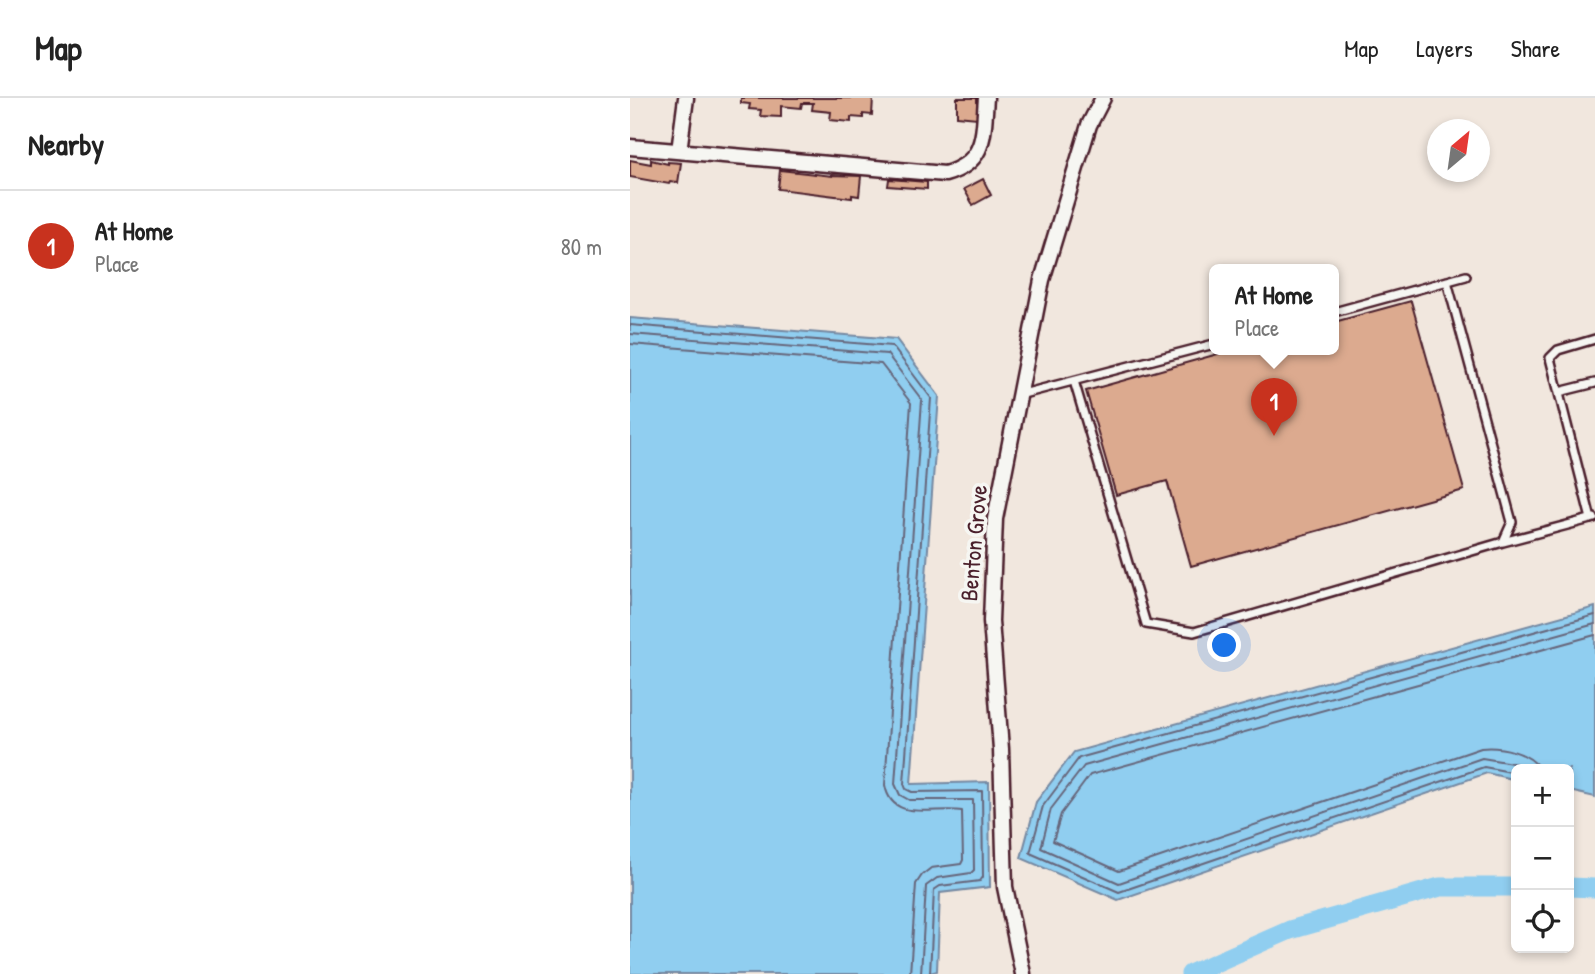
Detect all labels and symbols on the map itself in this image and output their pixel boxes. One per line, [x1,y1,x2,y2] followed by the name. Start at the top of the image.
[1427,119,1490,182] north arrow
[1251,378,1297,436] pin: 1
[952,483,994,602] street label: Benton Grove
[1207,628,1241,662] your location

